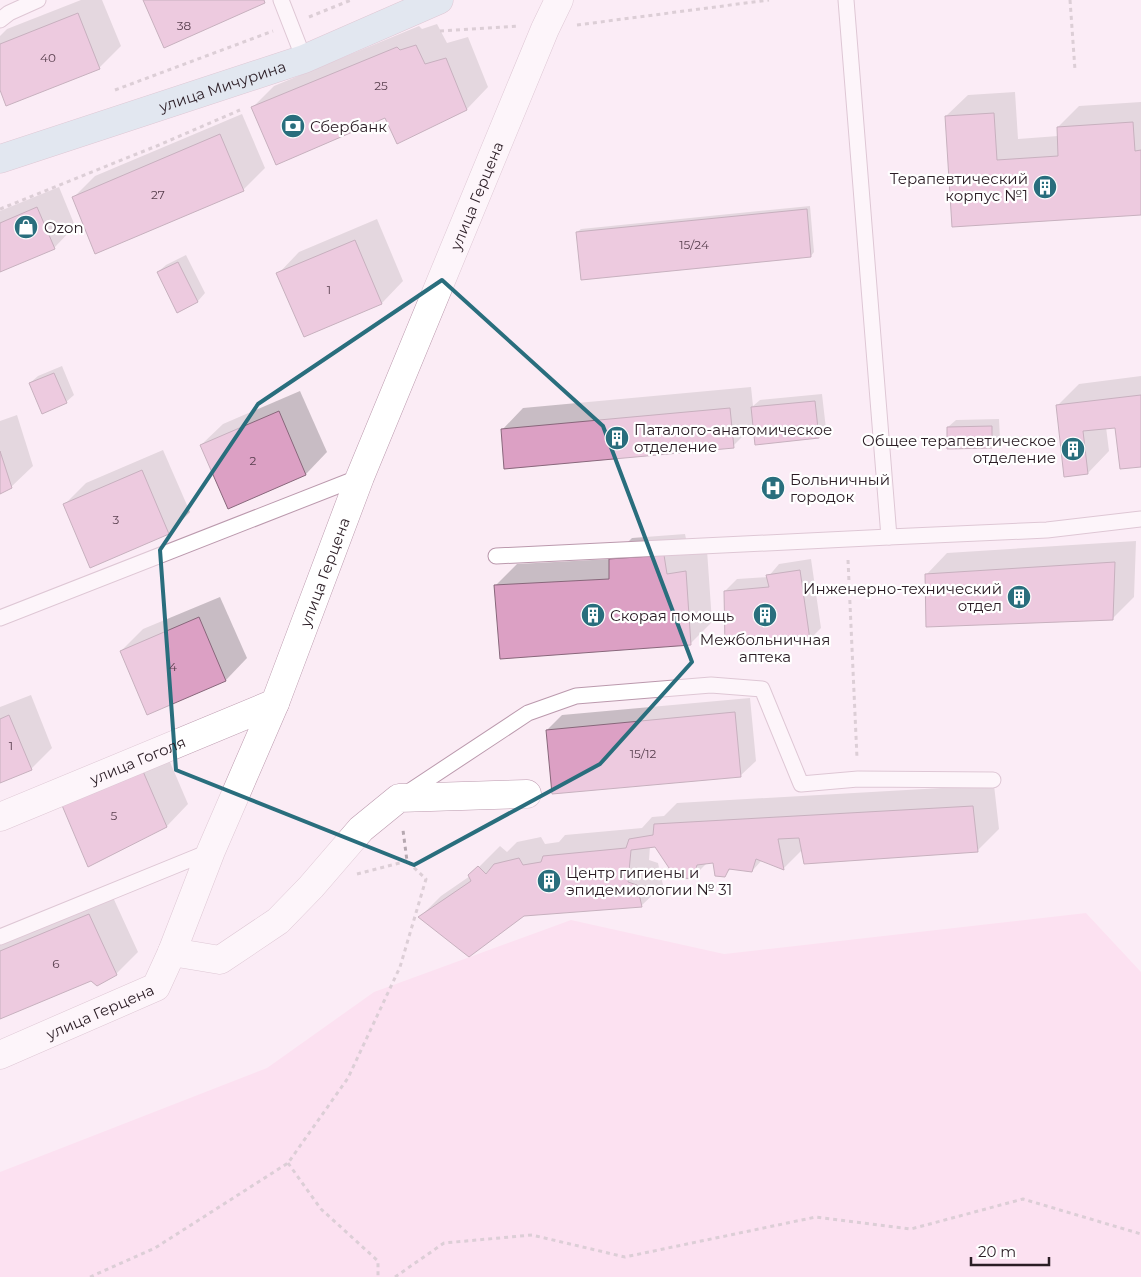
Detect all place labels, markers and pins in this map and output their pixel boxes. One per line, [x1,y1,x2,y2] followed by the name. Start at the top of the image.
[280,113,306,139] bank icon: Сбербанк
[310,117,387,136] place label: Сбербанк
[890,169,1028,205] place label: Терапевтический корпус №1
[1032,174,1058,200] building icon: Терапевтический корпус №1
[13,214,39,240] shop icon: Ozon
[44,218,84,237] place label: Ozon
[634,420,832,456] place label: Паталого-анатомическое отделение
[604,425,630,451] building icon: Паталого-анатомическое отделение
[862,431,1056,467] place label: Общее терапевтическое отделение
[1060,436,1086,462] building icon: Общее терапевтическое отделение
[790,470,890,506] place label: Больничный городок
[760,475,786,501] hospital icon: Больничный городок
[803,579,1002,615] place label: Инженерно-технический отдел
[1006,584,1032,610] building icon: Инженерно-технический отдел
[580,602,606,628] building icon: Скорая помощь
[752,602,778,628] building icon: Межбольничная аптека
[610,606,734,625] place label: Скорая помощь
[700,630,830,666] place label: Межбольничная аптека
[566,863,732,899] place label: Центр гигиены и эпидемиологии № 31
[536,868,562,894] building icon: Центр гигиены и эпидемиологии № 31

